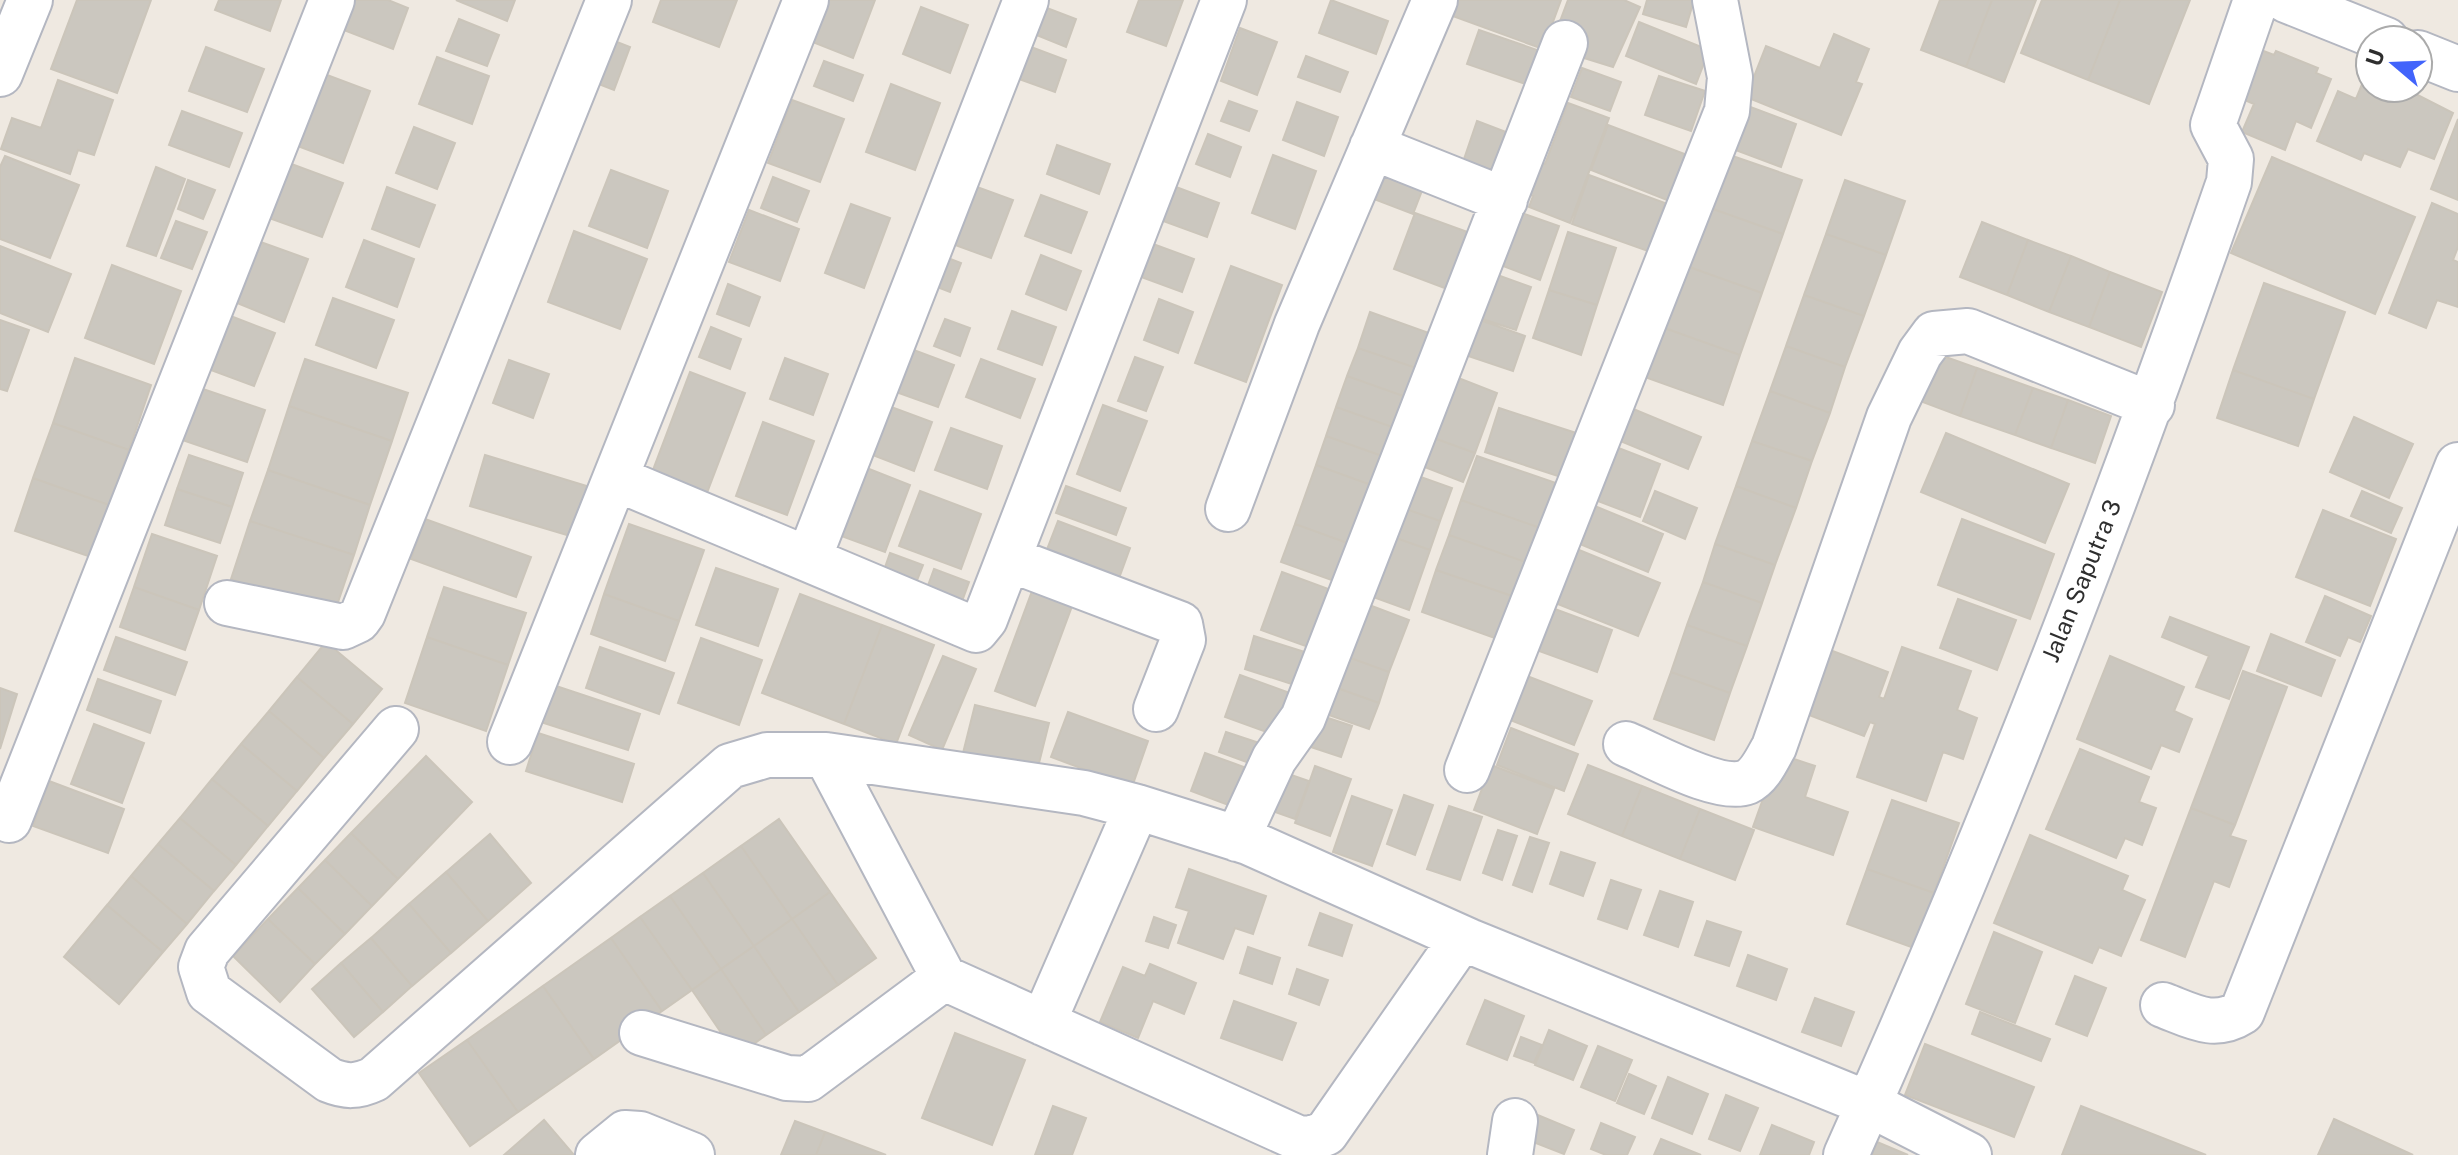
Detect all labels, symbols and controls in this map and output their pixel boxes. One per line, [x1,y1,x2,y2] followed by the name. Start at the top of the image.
[2354,24,2434,104] north arrow
[2360,46,2390,69] text: U
[2036,495,2126,666] street label: Jalan Saputra 3

